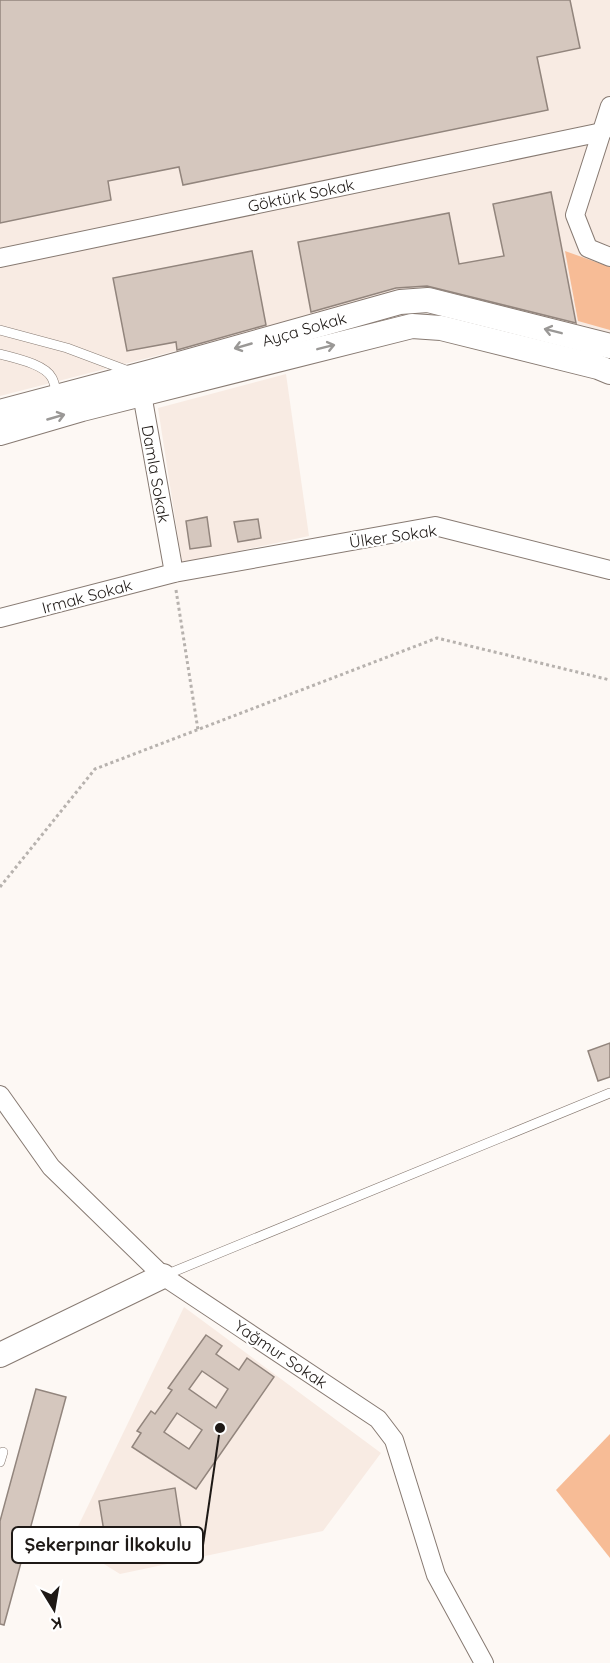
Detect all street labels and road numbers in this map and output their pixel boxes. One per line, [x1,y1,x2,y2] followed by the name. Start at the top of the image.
[246,174,356,216] street label: Göktürk Sokak
[260,307,348,351] street label: Ayça Sokak
[138,424,174,524] street label: Damla Sokak
[348,520,438,552] street label: Ülker Sokak
[40,574,134,618] street label: Irmak Sokak
[231,1316,331,1392] street label: Yağmur Sokak

